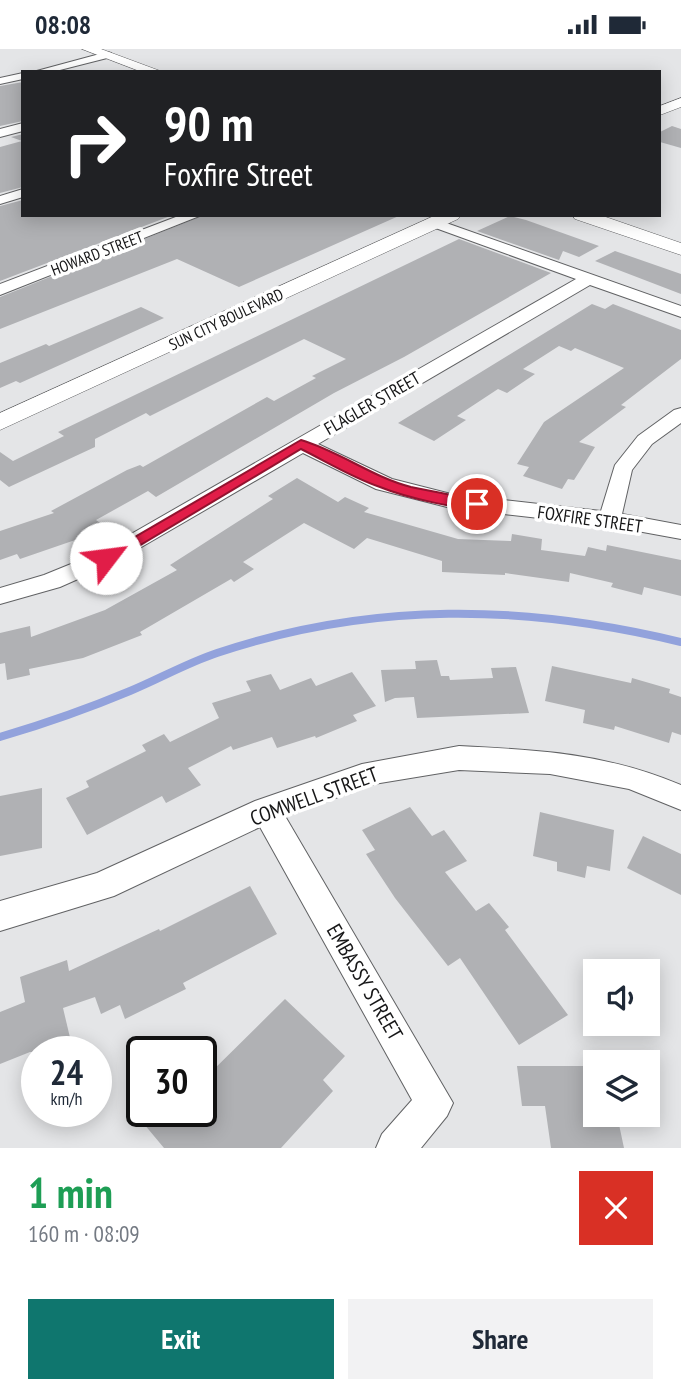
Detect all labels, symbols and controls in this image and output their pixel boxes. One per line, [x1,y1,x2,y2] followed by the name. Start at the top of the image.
[35,8,91,41] text: 08:08
[164,91,253,155] text: 90 m
[49,98,140,189] icon: right
[164,153,313,195] text: Foxfire Street
[48,226,146,280] street label: HOWARD STREET
[166,284,286,354] street label: SUN CITY BOULEVARD
[320,366,424,440] street label: FLAGLER STREET
[447,474,507,534] pin
[458,485,496,523] icon: arrive
[536,500,644,538] street label: FOXFIRE STREET
[69,521,143,595] position arrow
[246,760,382,832] street label: COMWELL STREET
[321,919,409,1045] street label: EMBASSY STREET
[583,959,660,1127] map controls
[583,959,660,1036] button: sound
[126,1036,217,1127] speed limit sign: 30
[50,1049,83,1095] text: 24
[583,1050,660,1127] button: layers
[51,1087,82,1110] text: km/h
[28,1165,113,1220] text: 1 min
[579,1171,653,1245] button: close
[28,1219,140,1248] text: 160 m · 08:09
[28,1299,334,1379] button: Exit
[348,1299,653,1379] button: Share

